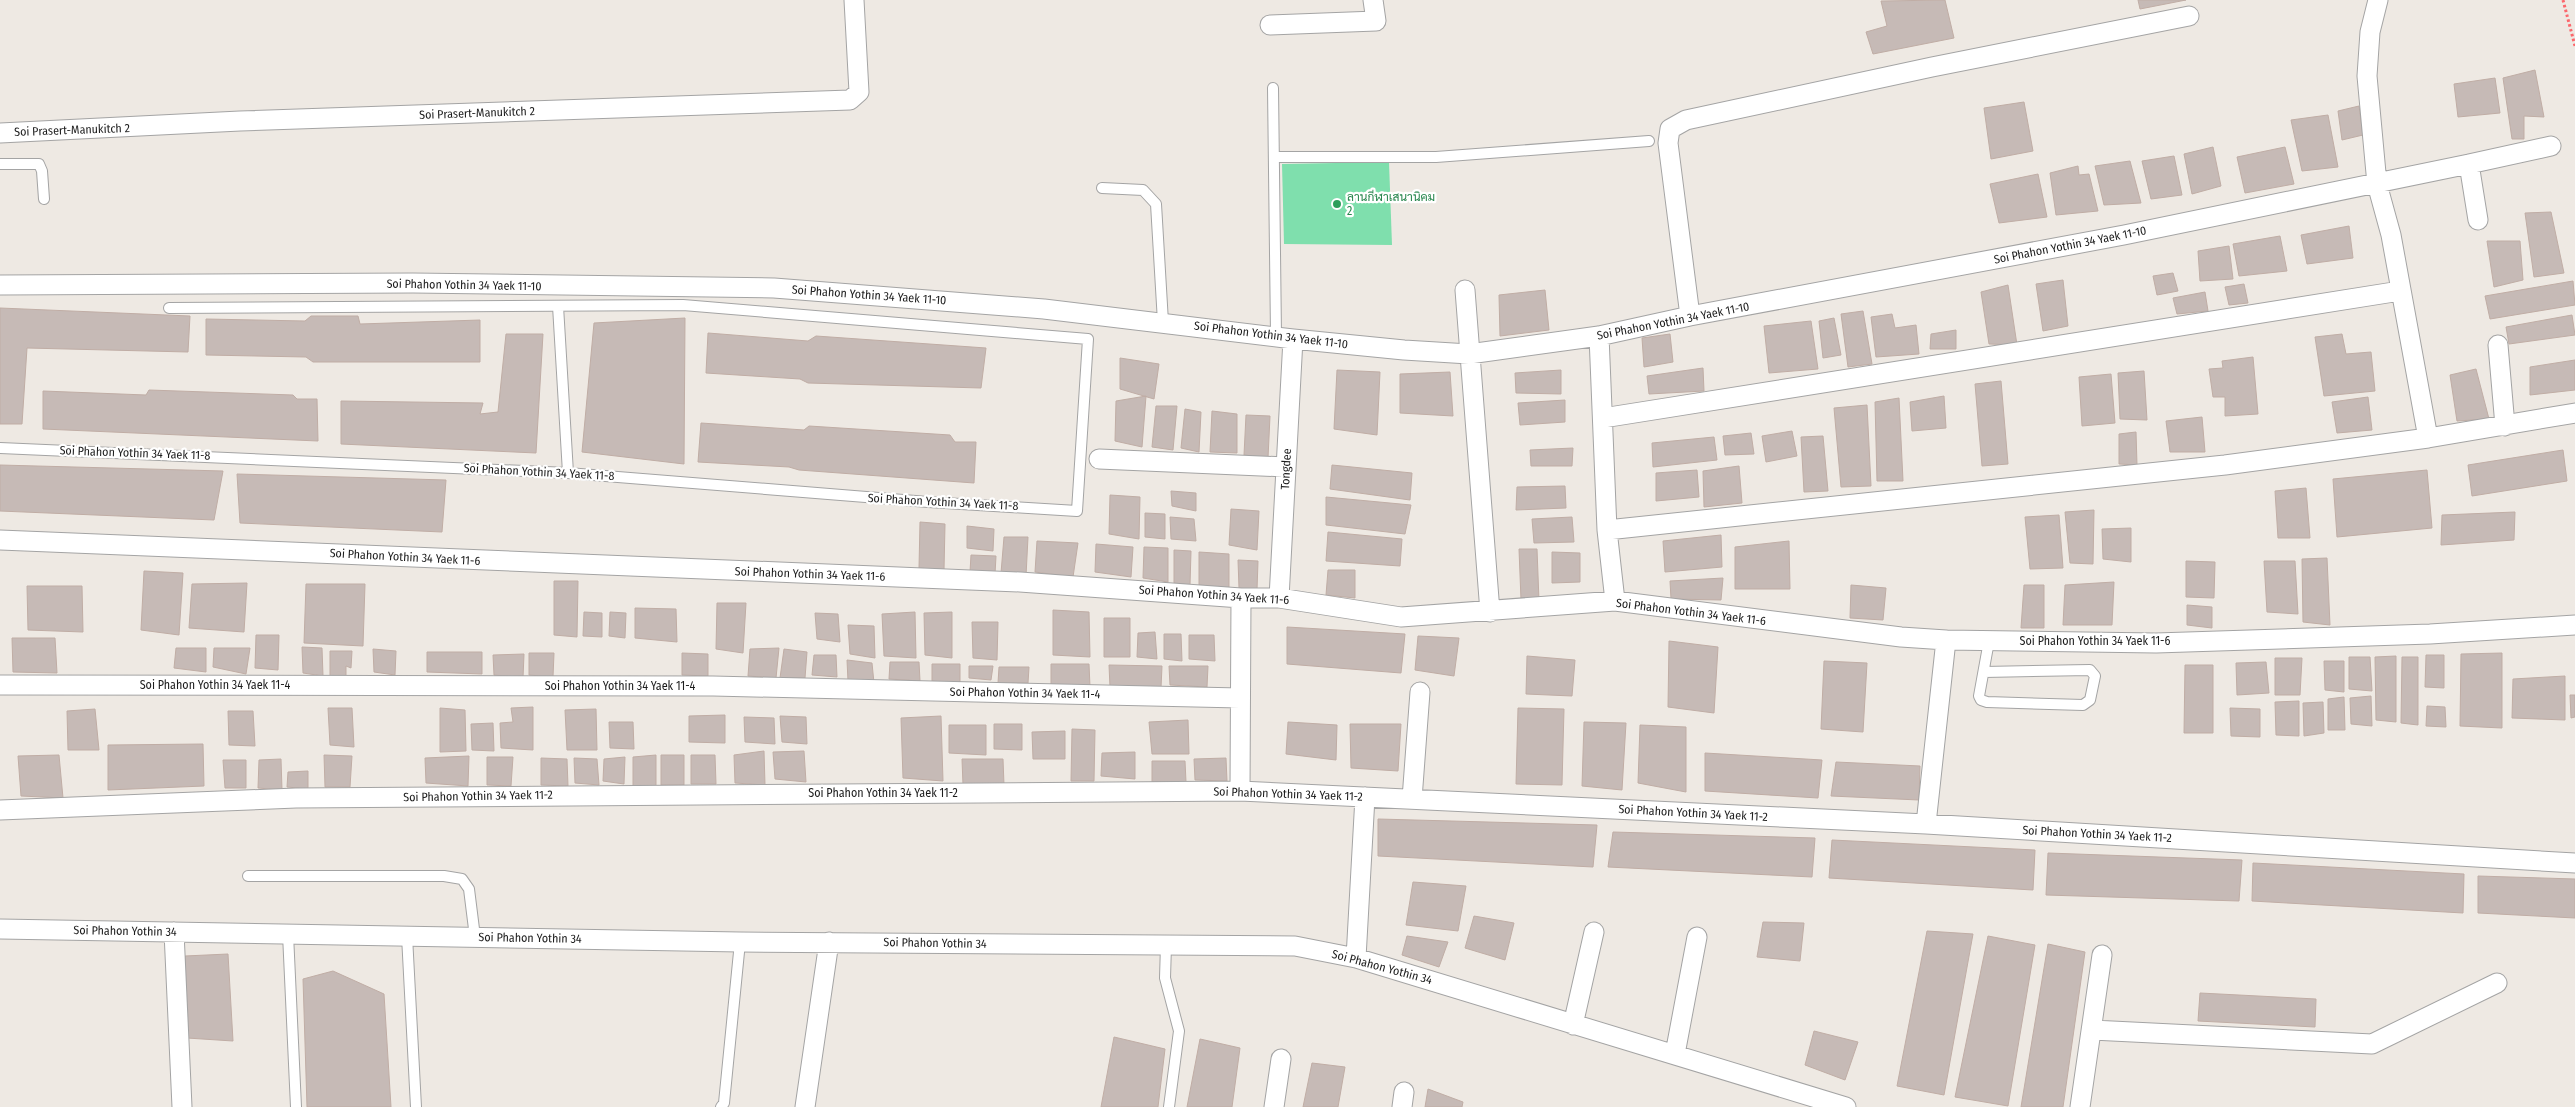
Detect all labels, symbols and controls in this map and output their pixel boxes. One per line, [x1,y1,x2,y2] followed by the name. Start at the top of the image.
[419,104,535,122] street label: Soi Prasert-Manukitch 2
[14,121,130,139] street label: Soi Prasert-Manukitch 2
[1347,189,1435,218] place label: ลานกีฬาเสนานิคม 2
[1331,198,1343,210] marker: ลานกีฬาเสนานิคม 2
[1993,223,2147,267] street label: Soi Phahon Yothin 34 Yaek 11-10
[386,277,542,293] street label: Soi Phahon Yothin 34 Yaek 11-10
[791,283,947,307] street label: Soi Phahon Yothin 34 Yaek 11-10
[1596,299,1750,343] street label: Soi Phahon Yothin 34 Yaek 11-10
[1193,319,1349,351] street label: Soi Phahon Yothin 34 Yaek 11-10
[59,443,211,463] street label: Soi Phahon Yothin 34 Yaek 11-8
[1278,448,1294,490] street label: Tongdee
[463,461,615,483] street label: Soi Phahon Yothin 34 Yaek 11-8
[867,491,1019,513] street label: Soi Phahon Yothin 34 Yaek 11-8
[329,546,481,568] street label: Soi Phahon Yothin 34 Yaek 11-6
[734,564,886,584] street label: Soi Phahon Yothin 34 Yaek 11-6
[1138,583,1290,607] street label: Soi Phahon Yothin 34 Yaek 11-6
[1615,596,1767,628] street label: Soi Phahon Yothin 34 Yaek 11-6
[2020,634,2171,648] street label: Soi Phahon Yothin 34 Yaek 11-6
[140,678,291,692] street label: Soi Phahon Yothin 34 Yaek 11-4
[545,679,696,693] street label: Soi Phahon Yothin 34 Yaek 11-4
[950,685,1101,701] street label: Soi Phahon Yothin 34 Yaek 11-4
[1213,784,1363,804] street label: Soi Phahon Yothin 34 Yaek 11-2
[808,786,958,800] street label: Soi Phahon Yothin 34 Yaek 11-2
[403,788,553,804] street label: Soi Phahon Yothin 34 Yaek 11-2
[1618,802,1768,824] street label: Soi Phahon Yothin 34 Yaek 11-2
[2022,823,2172,845] street label: Soi Phahon Yothin 34 Yaek 11-2
[73,923,177,939] street label: Soi Phahon Yothin 34
[478,930,582,946] street label: Soi Phahon Yothin 34
[883,935,987,951] street label: Soi Phahon Yothin 34
[1330,947,1434,987] street label: Soi Phahon Yothin 34

